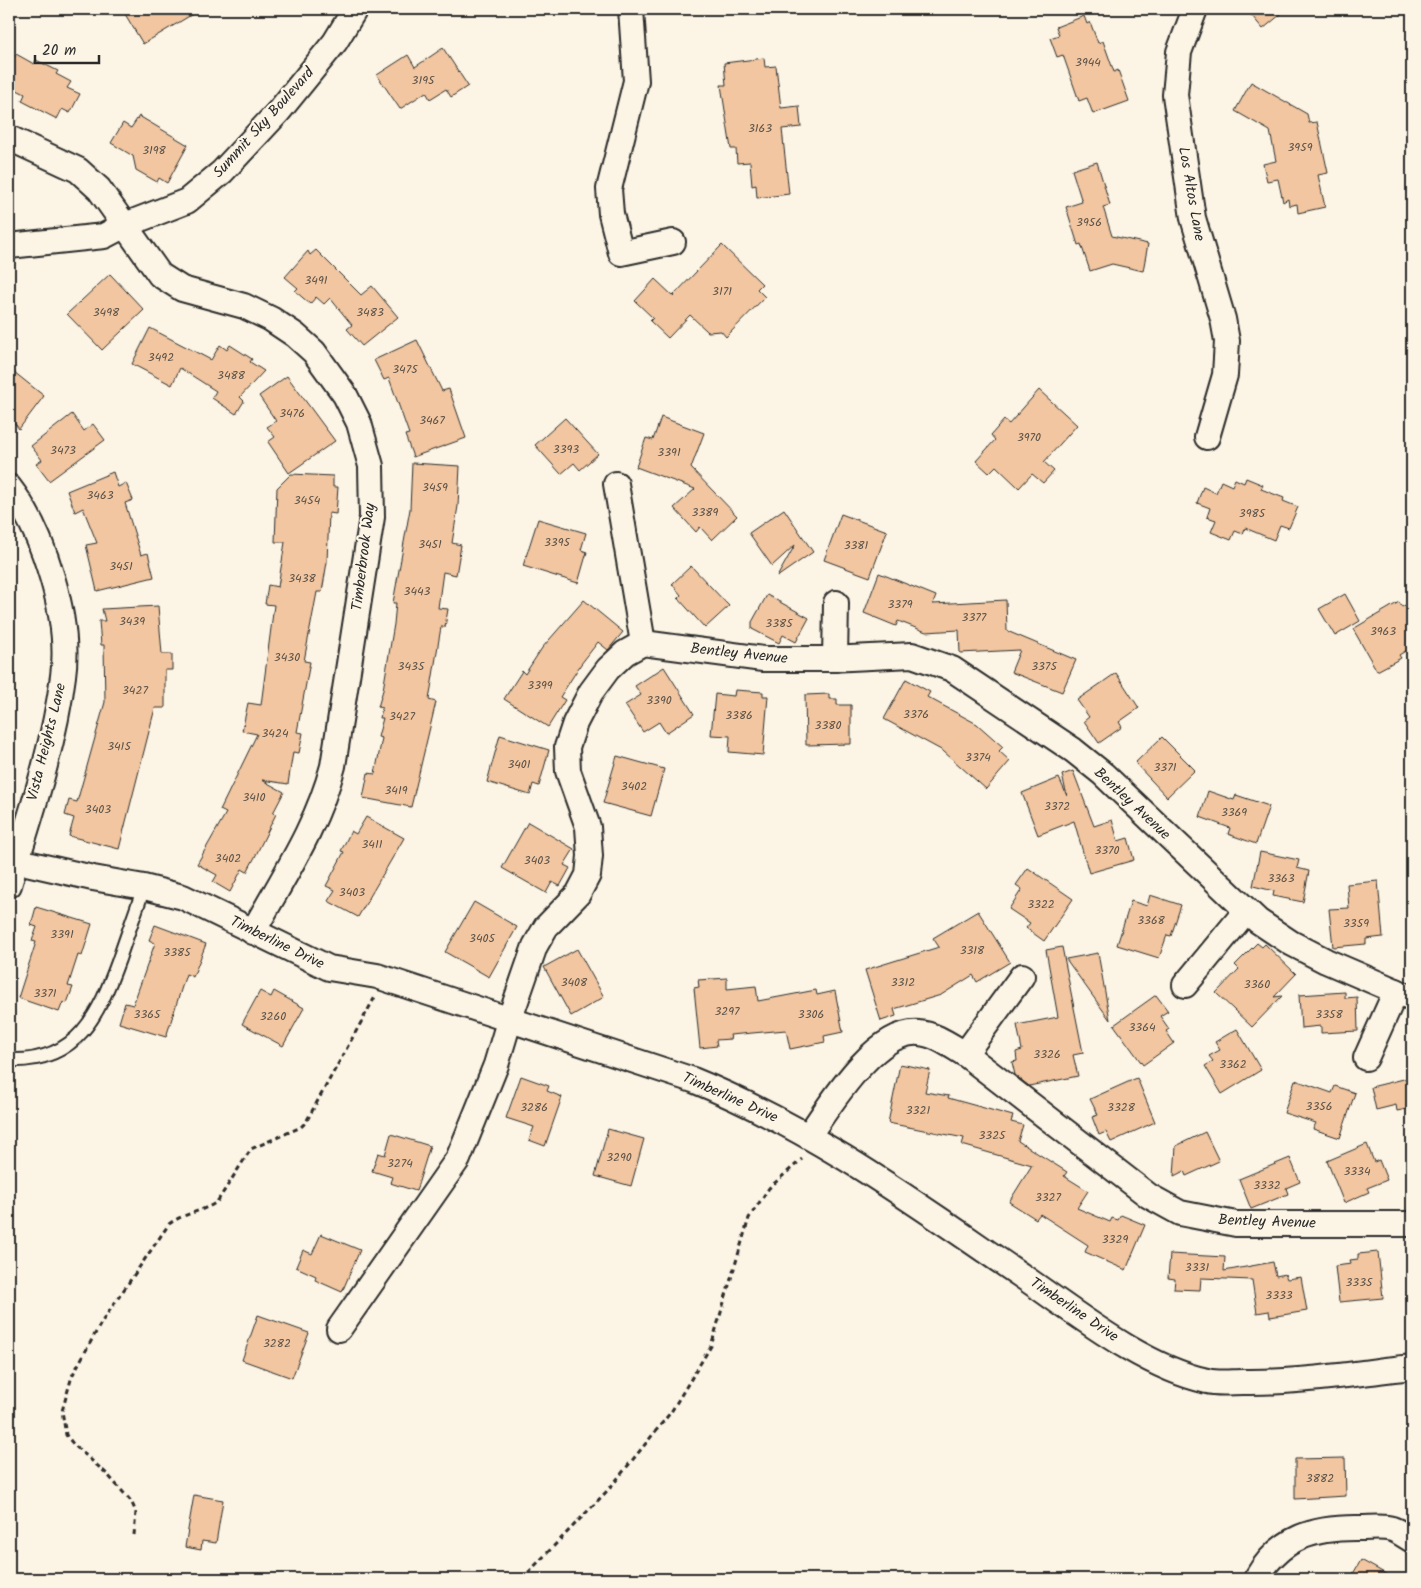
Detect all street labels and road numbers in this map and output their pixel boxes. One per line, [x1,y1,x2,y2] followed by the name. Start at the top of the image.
[207,62,321,184] street label: Summit Sky Boulevard
[1171,145,1211,243] street label: Los Altos Lane
[345,501,383,612] street label: Timberbrook Way
[689,637,789,671] street label: Bentley Avenue
[21,680,73,803] street label: Vista Heights Lane
[1088,762,1176,846] street label: Bentley Avenue
[226,910,329,976] street label: Timberline Drive
[678,1066,782,1130] street label: Timberline Drive
[1218,1208,1317,1236] street label: Bentley Avenue
[1025,1271,1123,1349] street label: Timberline Drive

